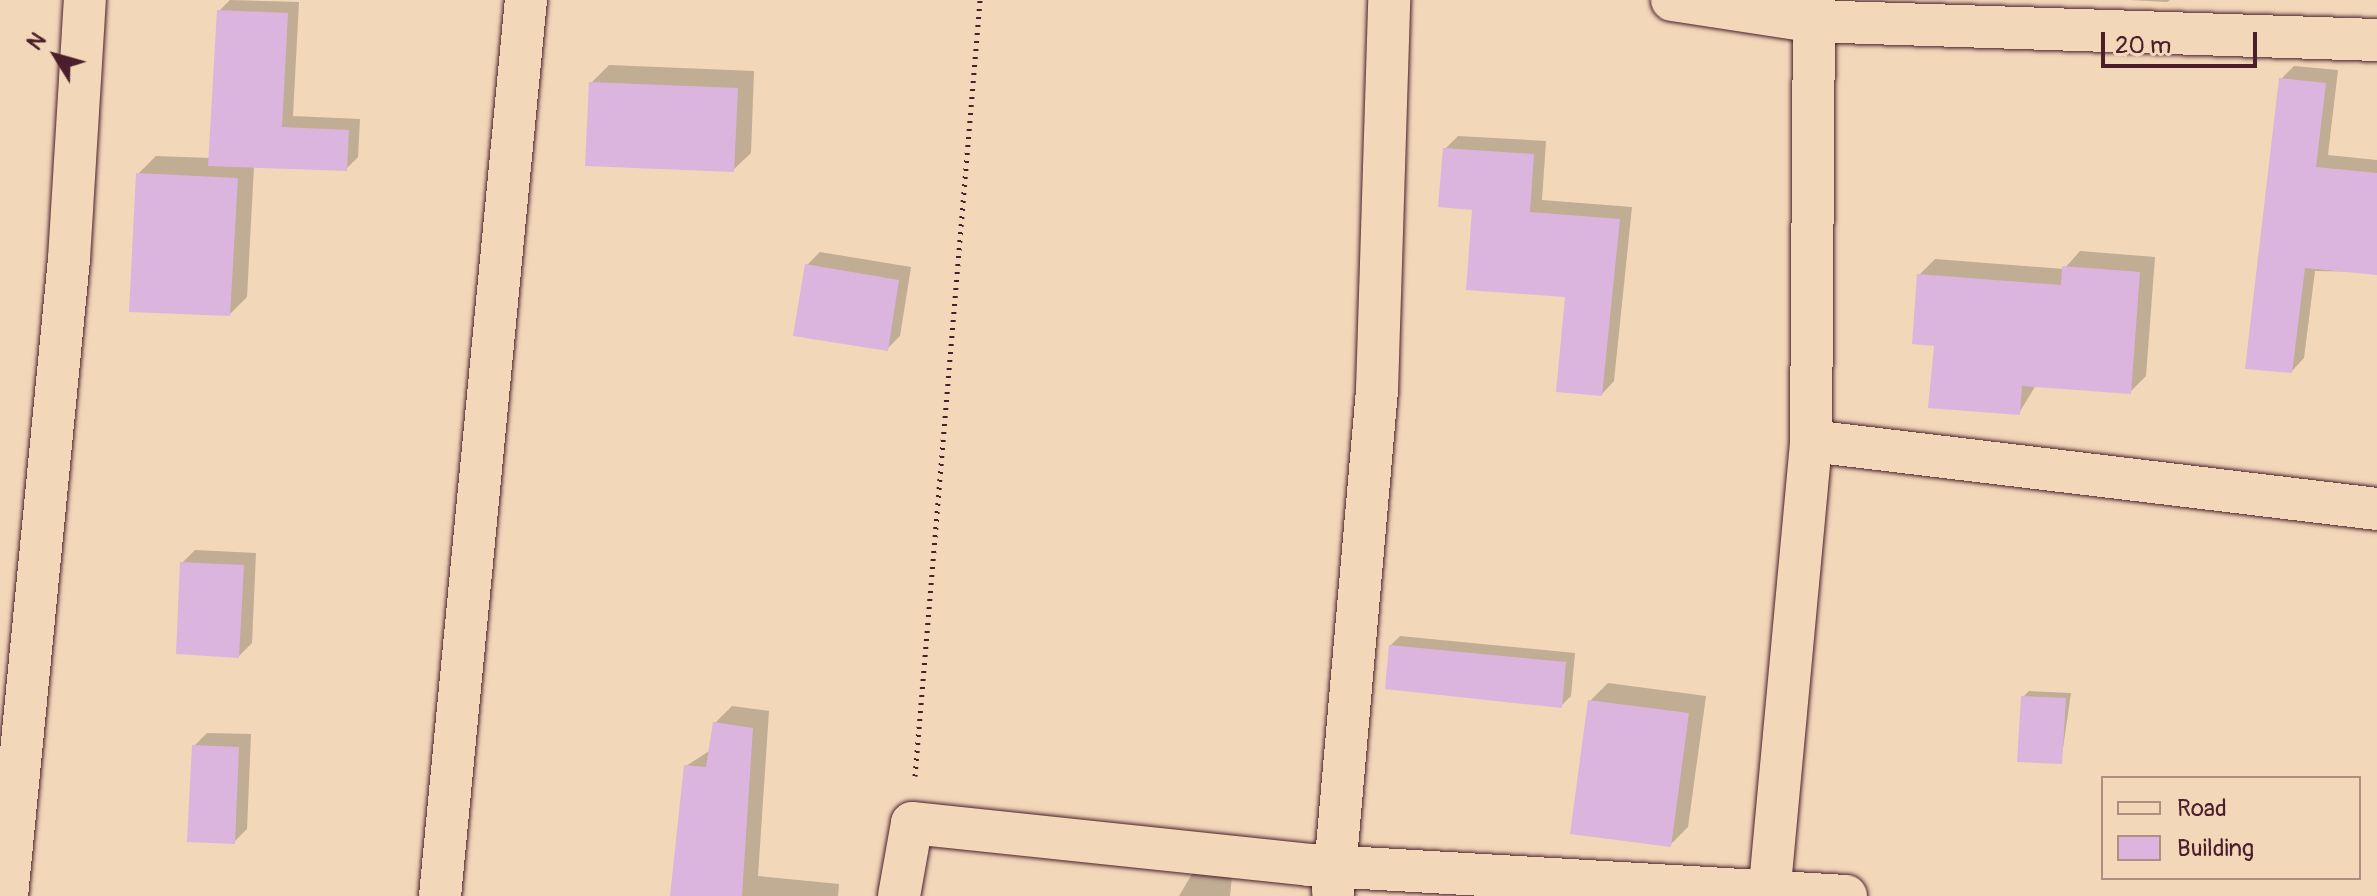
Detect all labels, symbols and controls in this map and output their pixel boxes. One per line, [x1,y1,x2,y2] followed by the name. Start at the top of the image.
[16,16,96,96] north arrow
[2105,16,2261,66] scale bar
[21,27,52,56] text: N
[2115,31,2171,60] text: 20 m
[2101,776,2361,880] legend
[2177,794,2227,823] text: Road
[2177,834,2254,863] text: Building

